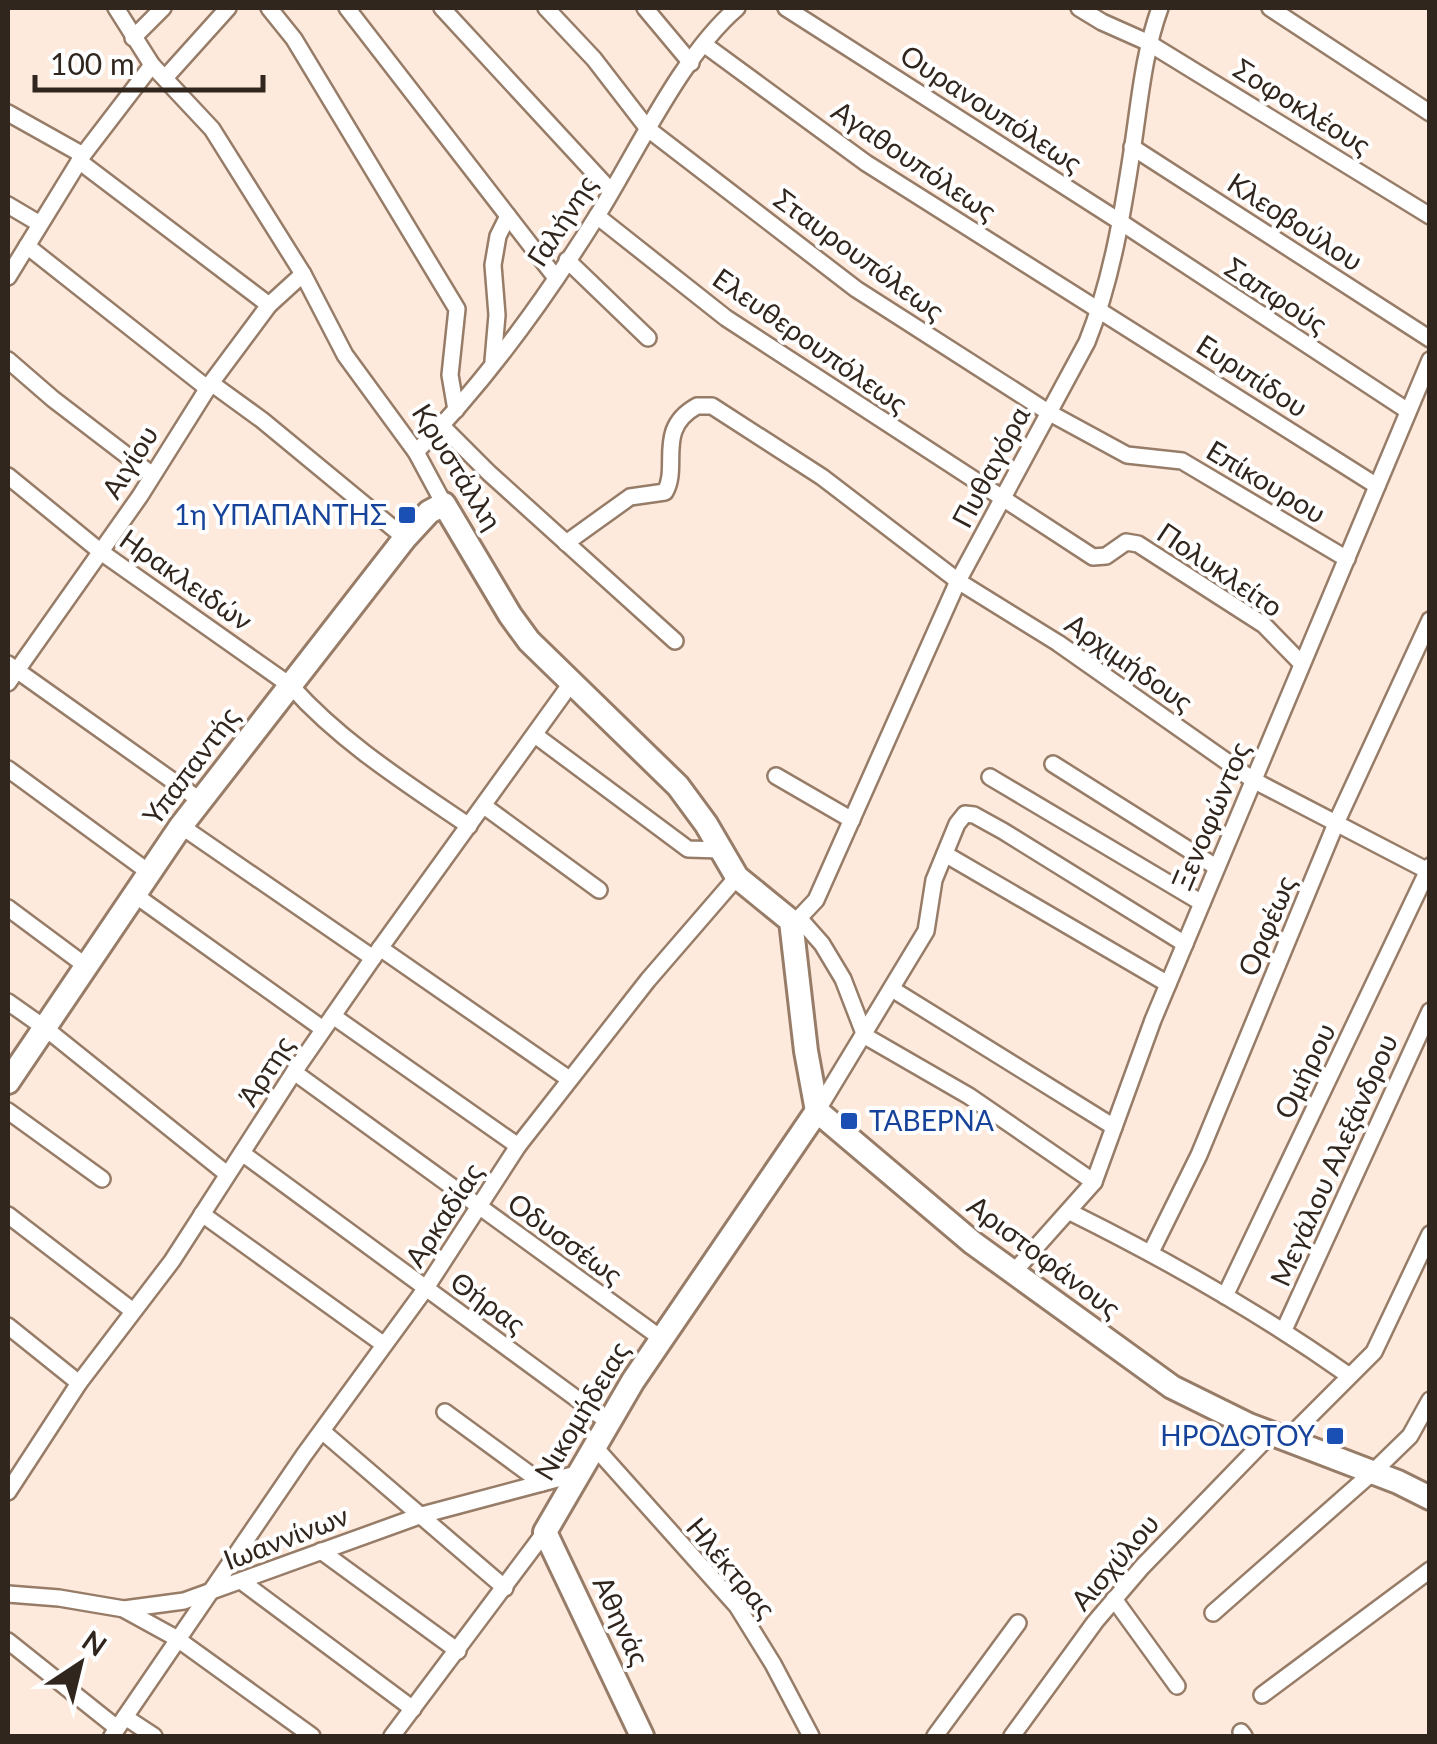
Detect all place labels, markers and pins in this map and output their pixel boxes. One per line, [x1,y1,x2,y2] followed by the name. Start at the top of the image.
[174,497,387,531] place label: 1η ΥΠΑΠΑΝΤΗΣ
[396,504,418,526] marker: 1η ΥΠΑΠΑΝΤΗΣ
[869,1103,994,1137] place label: ΤΑΒΕΡΝΑ
[838,1110,860,1132] marker: ΤΑΒΕΡΝΑ
[1160,1418,1316,1452] place label: ΗΡΟΔΟΤΟΥ
[1324,1425,1346,1447] marker: ΗΡΟΔΟΤΟΥ

